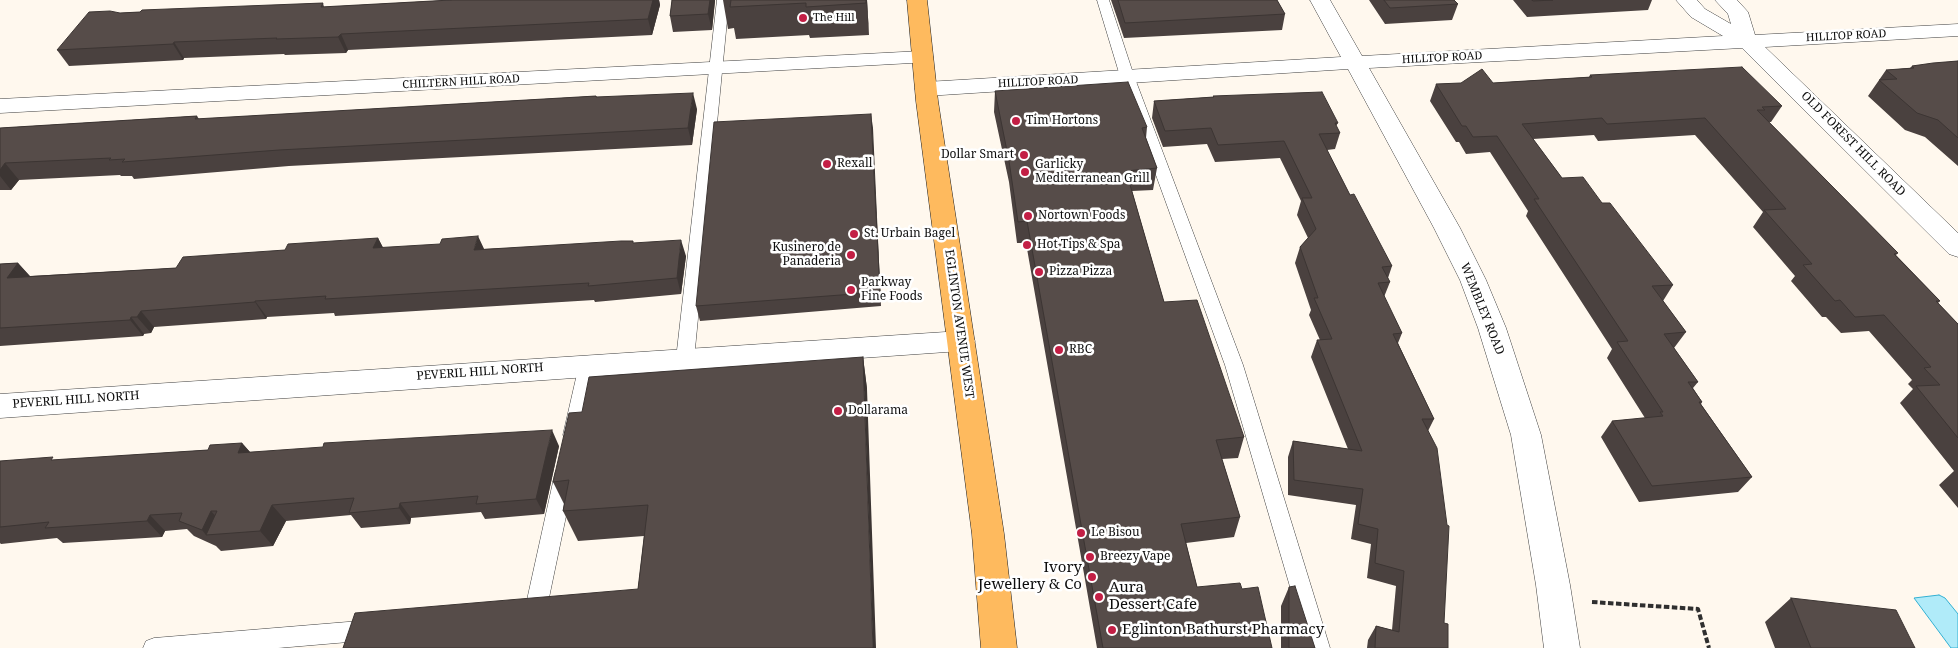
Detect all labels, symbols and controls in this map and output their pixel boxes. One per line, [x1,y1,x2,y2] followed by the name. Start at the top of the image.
[813,11,855,25] place label: The Hill
[797,12,809,24] marker: The Hill
[1805,27,1887,45] street label: HILLTOP ROAD
[1401,49,1483,67] street label: HILLTOP ROAD
[402,72,520,92] street label: CHILTERN HILL ROAD
[997,73,1079,91] street label: HILLTOP ROAD
[1798,89,1908,199] street label: OLD FOREST HILL ROAD
[1026,114,1098,128] place label: Tim Hortons
[1010,115,1022,127] marker: Tim Hortons
[941,148,1014,162] place label: Dollar Smart
[1018,149,1030,161] marker: Dollar Smart
[837,157,872,171] place label: Rexall
[821,158,833,170] marker: Rexall
[1035,158,1150,186] place label: Garlicky Mediterranean Grill
[1019,166,1031,178] marker: Garlicky Mediterranean Grill
[1038,209,1125,223] place label: Nortown Foods
[1022,210,1034,222] marker: Nortown Foods
[864,227,955,241] place label: St. Urbain Bagel
[848,228,860,240] marker: St. Urbain Bagel
[1037,238,1121,252] place label: Hot Tips & Spa
[1021,239,1033,251] marker: Hot Tips & Spa
[772,241,841,269] place label: Kusinero de Panaderia
[941,248,977,400] street label: EGLINTON AVENUE WEST
[845,249,857,261] marker: Kusinero de Panaderia
[1457,261,1507,357] street label: WEMBLEY ROAD
[1049,265,1112,279] place label: Pizza Pizza
[1033,266,1045,278] marker: Pizza Pizza
[861,276,922,304] place label: Parkway Fine Foods
[845,284,857,296] marker: Parkway Fine Foods
[1069,343,1092,357] place label: RBC
[1053,344,1065,356] marker: RBC
[416,360,544,384] street label: PEVERIL HILL NORTH
[12,388,140,412] street label: PEVERIL HILL NORTH
[848,404,908,418] place label: Dollarama
[832,405,844,417] marker: Dollarama
[1091,526,1140,540] place label: Le Bisou
[1075,527,1087,539] marker: Le Bisou
[1100,550,1170,564] place label: Breezy Vape
[1084,551,1096,563] marker: Breezy Vape
[978,559,1082,594] place label: Ivory Jewellery & Co
[1086,571,1098,583] marker: Ivory Jewellery & Co
[1109,579,1197,614] place label: Aura Dessert Cafe
[1093,591,1105,603] marker: Aura Dessert Cafe
[1122,621,1324,639] place label: Eglinton Bathurst Pharmacy
[1106,624,1118,636] marker: Eglinton Bathurst Pharmacy

